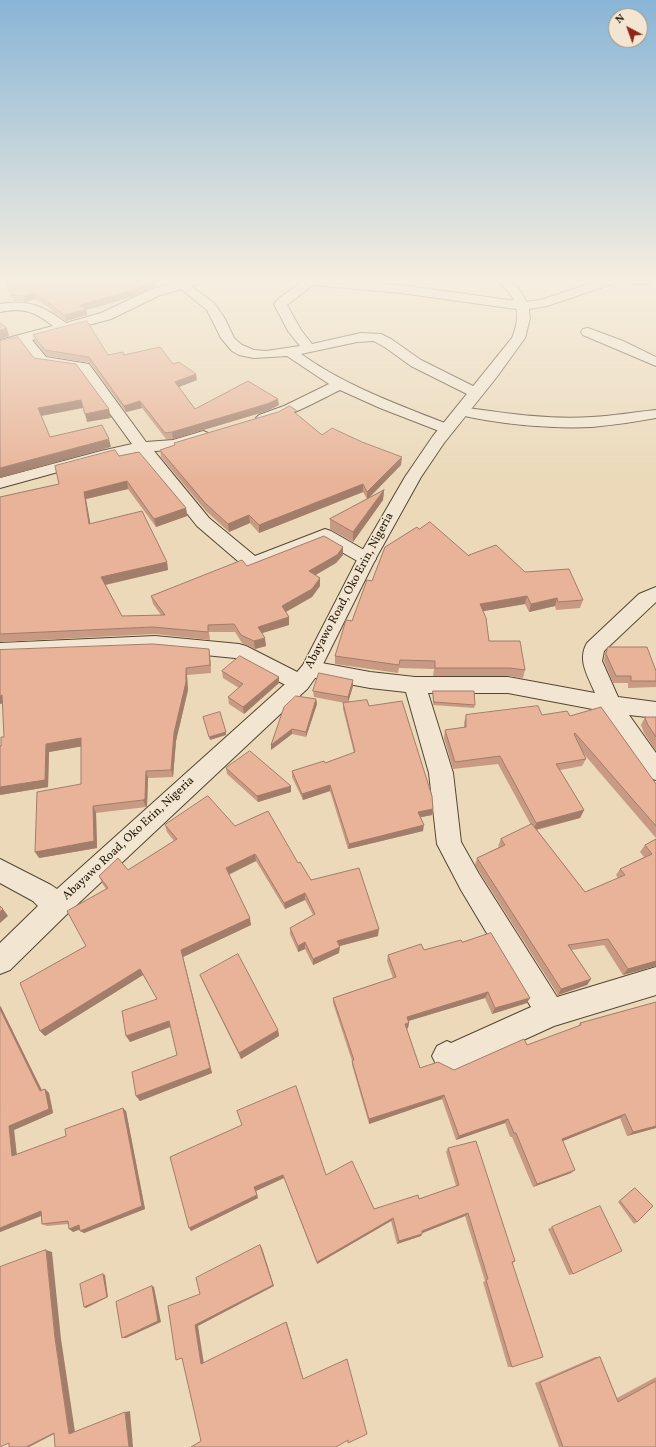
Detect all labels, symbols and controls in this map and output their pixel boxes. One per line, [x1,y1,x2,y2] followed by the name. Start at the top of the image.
[608,8,648,48] north arrow
[613,11,628,28] text: N
[303,511,397,671] street label: Abayawo Road, Oko Erin, Nigeria
[60,774,198,904] street label: Abayawo Road, Oko Erin, Nigeria

